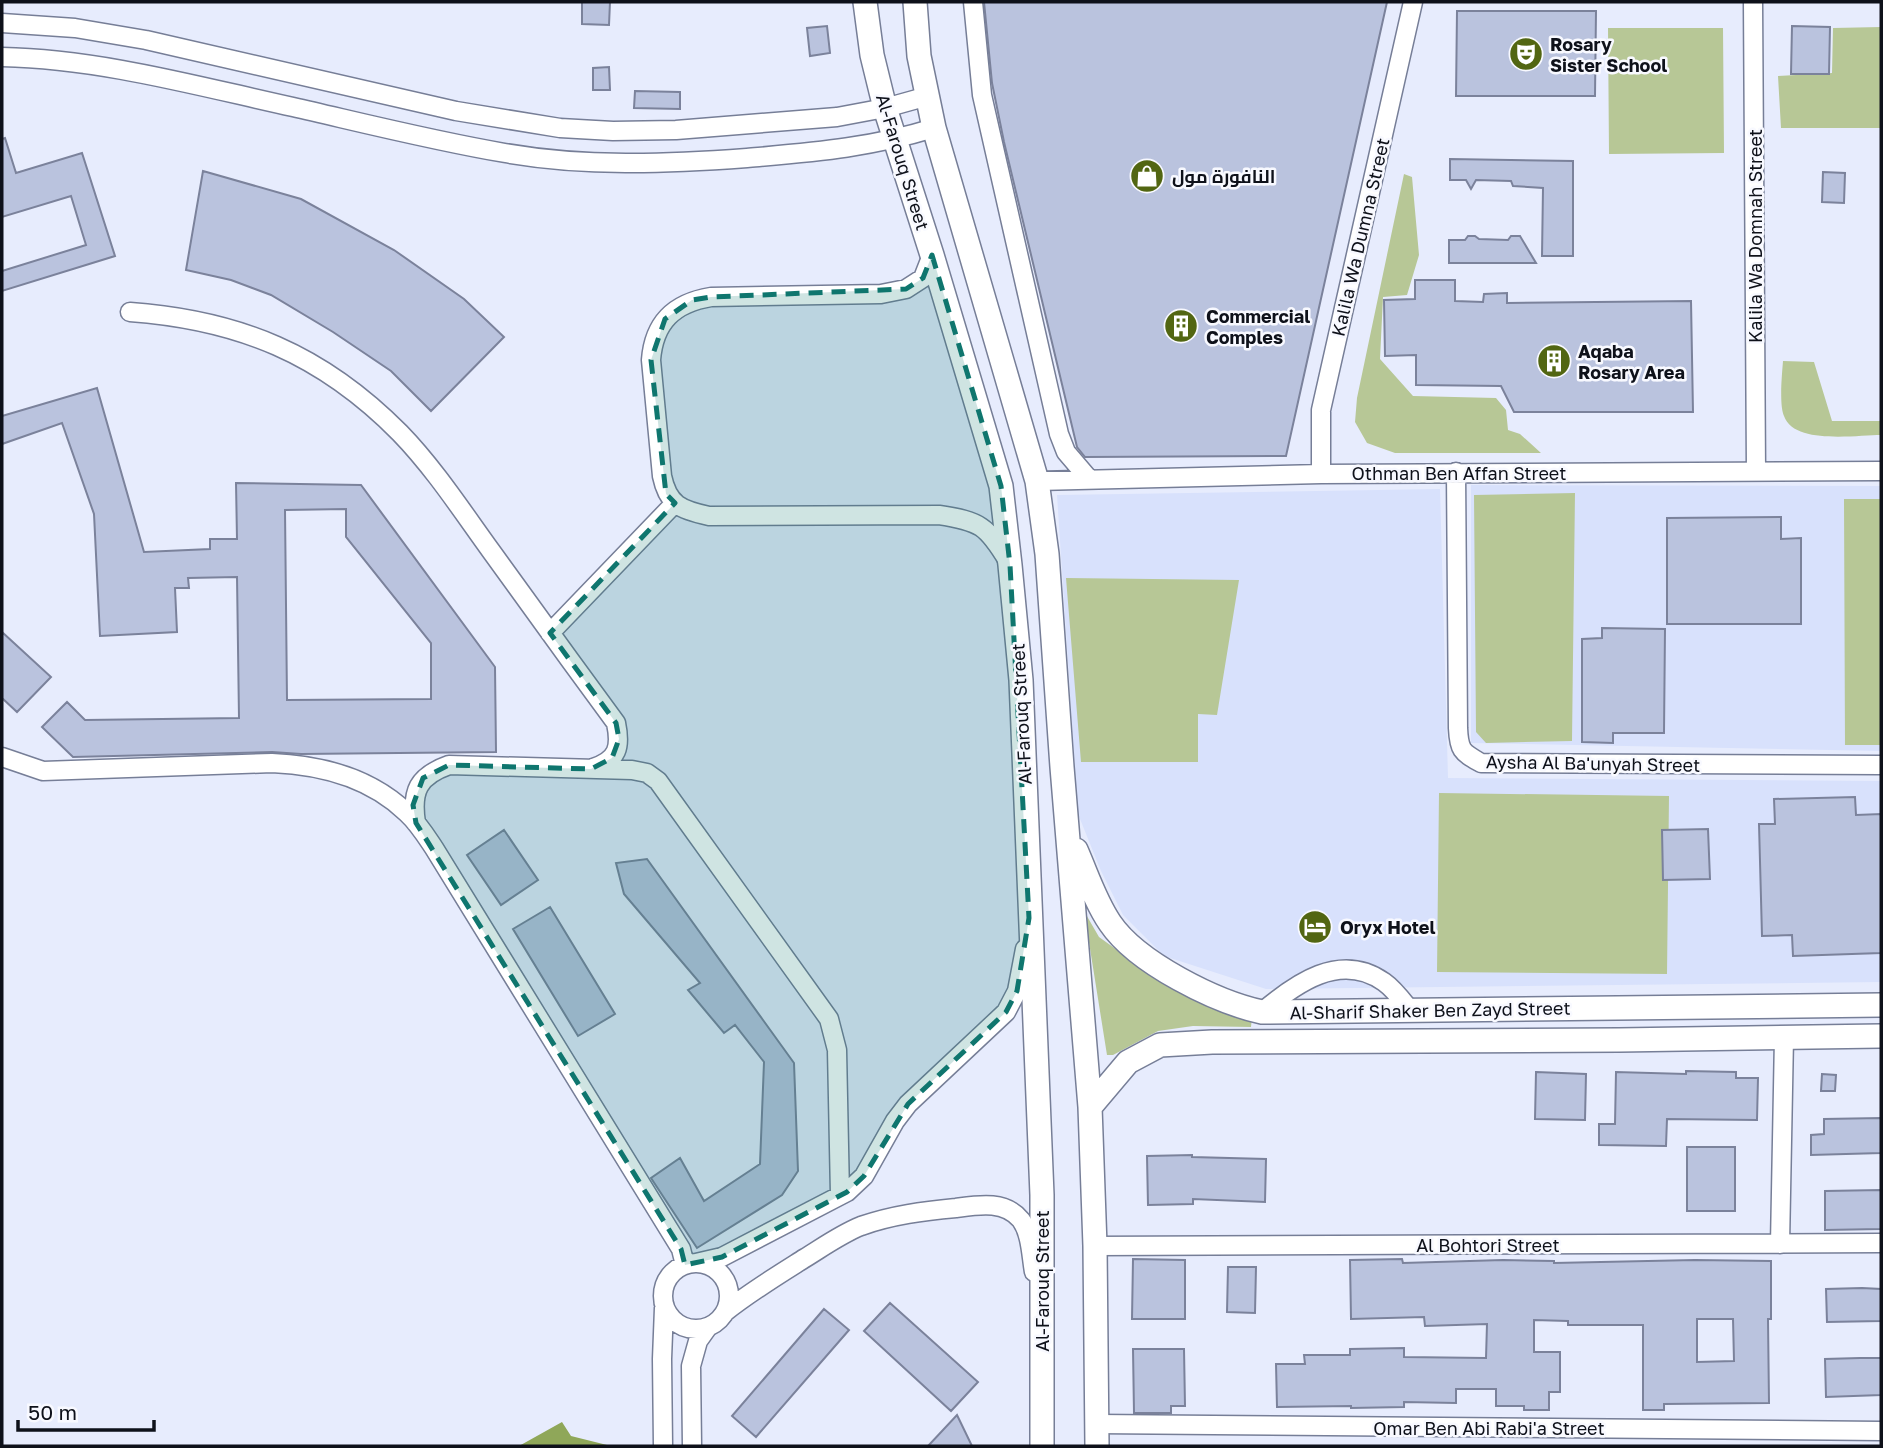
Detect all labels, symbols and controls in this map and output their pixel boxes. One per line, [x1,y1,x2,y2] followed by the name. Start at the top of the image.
[1550,33,1667,76] place label: Rosary Sister School
[1507,35,1545,73] theatre icon: Rosary Sister School
[872,91,934,233] street label: Al-Farouq Street
[1744,129,1766,343] street label: Kalila Wa Domnah Street
[1326,136,1394,338] street label: Kalila Wa Dumna Street
[1128,157,1166,195] shop icon: النافورة مول
[1172,165,1275,188] place label: النافورة مول
[1206,305,1310,348] place label: Commercial Comples
[1162,307,1200,345] building icon: Commercial Comples
[1578,340,1685,383] place label: Aqaba Rosary Area
[1535,342,1573,380] building icon: Aqaba Rosary Area
[1351,462,1567,484] street label: Othman Ben Affan Street
[1006,643,1036,785] street label: Al-Farouq Street
[1486,750,1700,776] street label: Aysha Al Ba'unyah Street
[1296,908,1334,946] hotel icon: Oryx Hotel
[1340,916,1436,938] place label: Oryx Hotel
[1289,997,1571,1023] street label: Al-Sharif Shaker Ben Zayd Street
[1031,1210,1053,1352] street label: Al-Farouq Street
[1416,1234,1560,1256] street label: Al Bohtori Street
[18,1388,154,1432] scale bar
[28,1399,77,1425] text: 50 m
[1373,1417,1605,1439] street label: Omar Ben Abi Rabi'a Street

